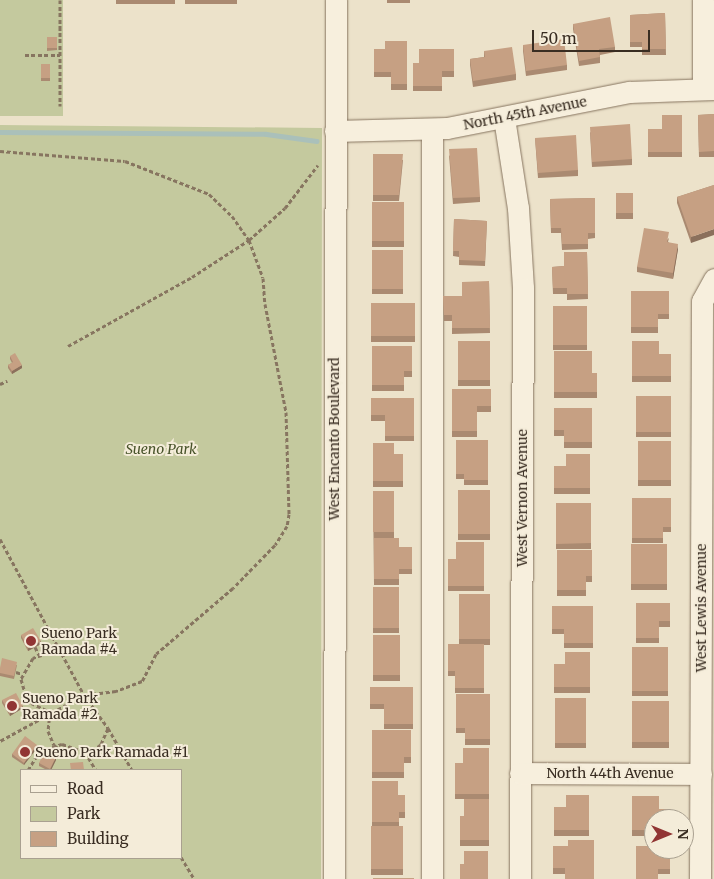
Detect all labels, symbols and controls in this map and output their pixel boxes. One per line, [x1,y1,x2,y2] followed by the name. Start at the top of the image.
[534,20,652,52] scale bar
[540,29,577,48] text: 50 m
[462,93,588,133] street label: North 45th Avenue
[326,358,342,520] street label: West Encanto Boulevard
[514,429,530,567] street label: West Vernon Avenue
[125,441,197,457] park label: Sueno Park
[693,544,709,672] street label: West Lewis Avenue
[41,625,117,658] place label: Sueno Park Ramada #4
[25,635,37,647] marker: Sueno Park Ramada #4
[22,690,98,722] place label: Sueno Park Ramada #2
[6,700,18,712] marker: Sueno Park Ramada #2
[35,744,188,760] place label: Sueno Park Ramada #1
[19,746,31,758] marker: Sueno Park Ramada #1
[546,765,674,781] street label: North 44th Avenue
[20,769,182,859] legend
[67,779,103,798] text: Road
[67,804,100,823] text: Park
[644,809,694,859] north arrow
[674,828,692,840] text: N
[67,829,129,848] text: Building

